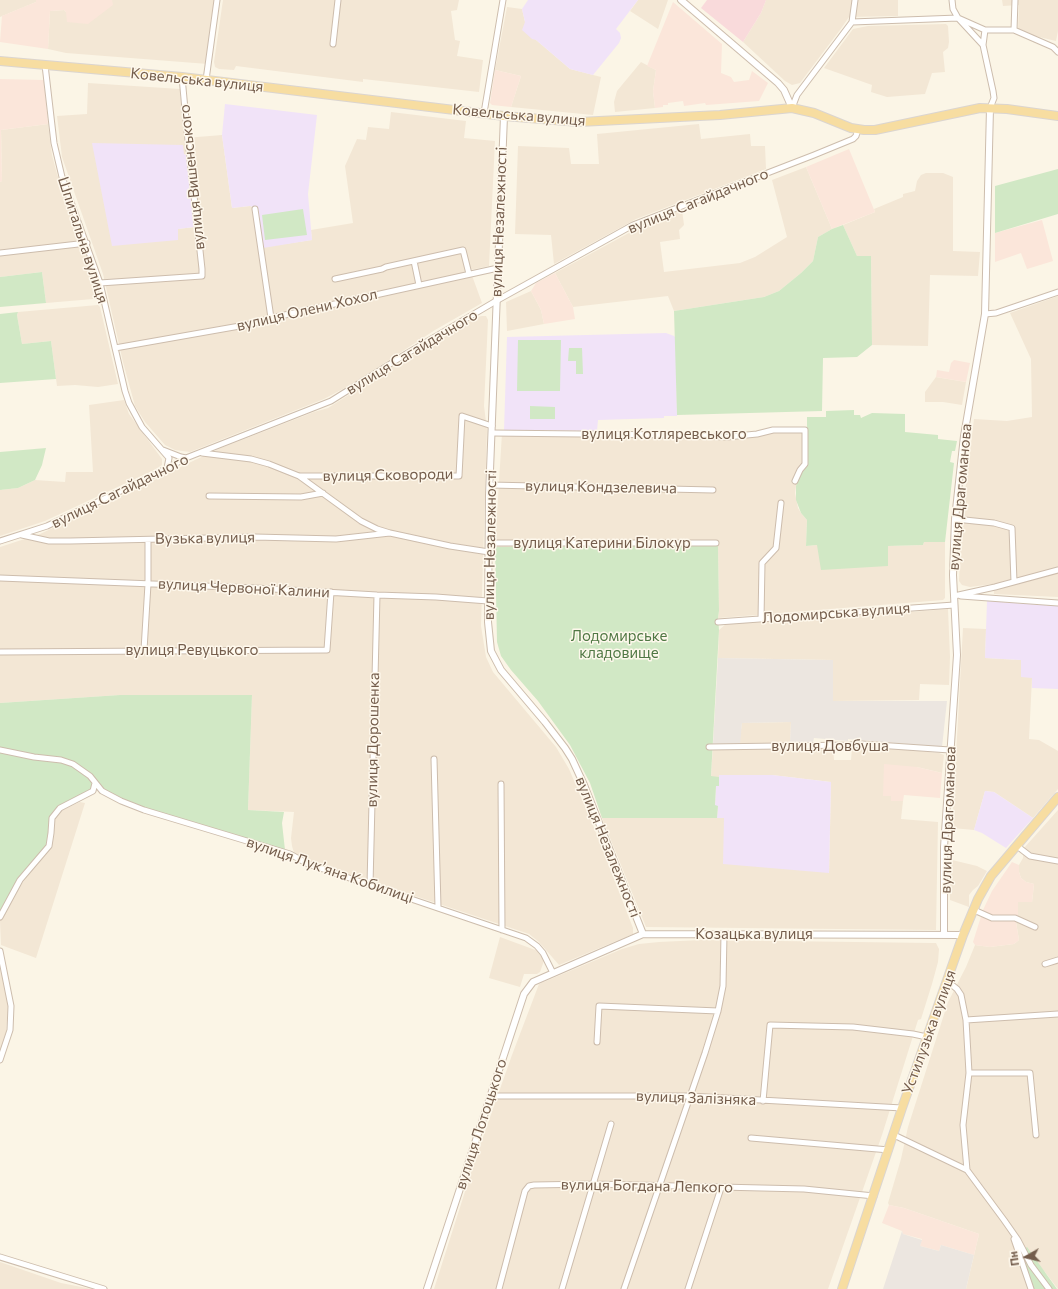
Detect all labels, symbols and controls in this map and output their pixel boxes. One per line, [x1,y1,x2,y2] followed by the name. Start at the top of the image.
[130,64,264,96] street label: Ковельська вулиця
[452,100,586,130] street label: Ковельська вулиця
[175,103,209,251] street label: вулиця Вишенського
[487,147,511,297] street label: вулиця Незалежності
[625,164,771,238] street label: вулиця Сагайдачного
[54,174,112,306] street label: Шпитальна вулиця
[235,285,379,335] street label: вулиця Олени Хохол
[343,306,481,398] street label: вулиця Сагайдачного
[945,423,975,571] street label: вулиця Драгоманова
[581,425,747,443] street label: вулиця Котляревського
[48,450,192,532] street label: вулиця Сагайдачного
[322,465,454,485] street label: вулиця Сковороди
[480,470,500,620] street label: вулиця Незалежності
[525,477,677,497] street label: вулиця Кондзелевича
[155,528,255,548] street label: Вузька вулиця
[513,534,691,552] street label: вулиця Катерини Білокур
[158,575,330,601] street label: вулиця Червоної Калини
[761,599,911,627] street label: Лодомирська вулиця
[571,627,667,662] park label: Лодомирське кладовище
[125,641,259,659] street label: вулиця Ревуцького
[363,672,383,808] street label: вулиця Дорошенка
[771,737,889,755] street label: вулиця Довбуша
[936,746,960,894] street label: вулиця Драгоманова
[571,774,645,920] street label: вулиця Незалежності
[244,833,416,907] street label: вулиця Лукʼяна Кобилиці
[695,925,813,943] street label: Козацька вулиця
[898,967,960,1097] street label: Устилузька вулиця
[451,1056,511,1192] street label: вулиця Лотоцького
[636,1087,756,1109] street label: вулиця Залізняка
[561,1175,733,1197] street label: вулиця Богдана Лепкого
[1006,1237,1046,1277] north arrow
[1006,1251,1021,1267] text: Пн

